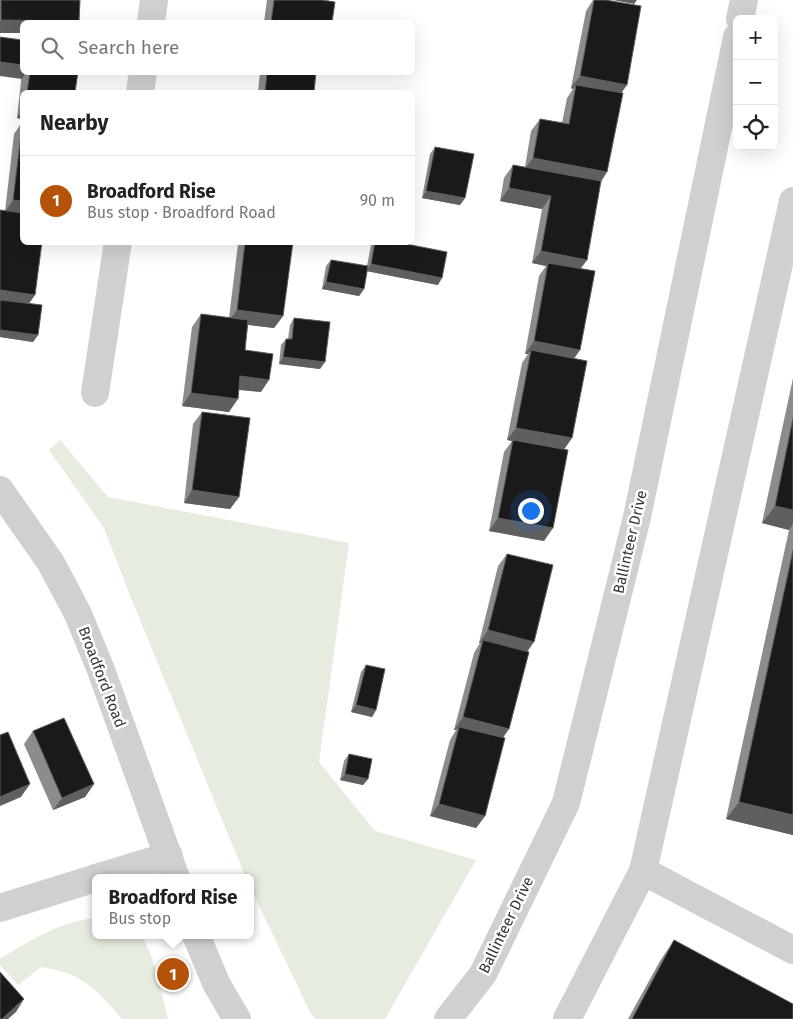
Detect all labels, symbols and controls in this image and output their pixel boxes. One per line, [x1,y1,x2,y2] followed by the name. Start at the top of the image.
[733,15,778,150] map controls
[733,15,778,60] button: +
[20,20,415,75] search box
[38,34,66,62] icon: search
[78,36,179,59] text: Search here
[733,60,778,105] button: −
[733,105,778,150] button: locate
[40,110,108,136] text: Nearby
[87,180,216,203] text: Broadford Rise
[52,191,60,210] text: 1
[360,191,395,210] text: 90 m
[87,203,276,222] text: Bus stop · Broadford Road
[609,489,651,595] street label: Ballinteer Drive
[518,498,544,524] your location
[74,624,130,730] street label: Broadford Road
[92,874,254,939] popup
[475,874,537,976] street label: Ballinteer Drive
[109,886,237,909] text: Broadford Rise
[109,909,171,928] text: Bus stop
[157,955,189,993] pin: 1

